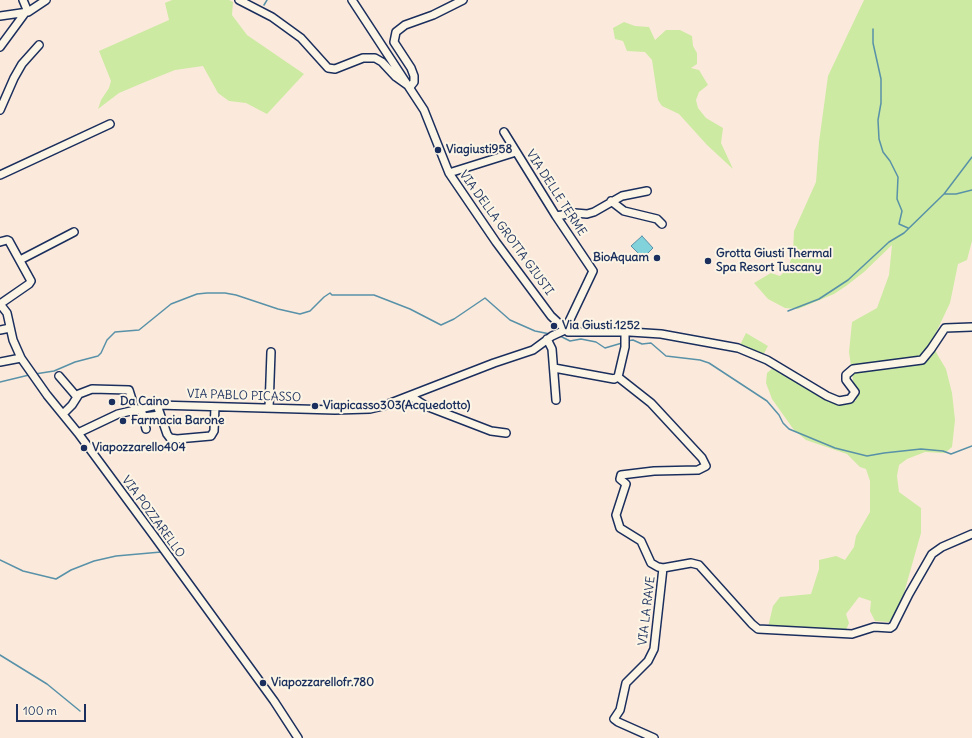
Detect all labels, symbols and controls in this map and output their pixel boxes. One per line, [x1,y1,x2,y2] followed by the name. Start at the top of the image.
[446,143,512,157] place label: Viagiusti958
[433,145,443,155] marker: Viagiusti958
[523,147,589,239] street label: VIA DELLE TERME
[456,168,556,298] street label: VIA DELLA GROTTA GIUSTI
[716,247,832,275] place label: Grotta Giusti Thermal Spa Resort Tuscany
[593,251,649,265] place label: BioAquam
[652,253,662,263] marker: BioAquam
[703,256,713,266] marker: Grotta Giusti Thermal Spa Resort Tuscany
[562,319,640,333] place label: Via Giusti 1252
[549,321,559,331] marker: Via Giusti 1252
[187,387,301,405] street label: VIA PABLO PICASSO
[120,395,169,409] place label: Da Caino
[107,397,117,407] marker: Da Caino
[323,399,471,413] place label: Viapicasso303(Acquedotto)
[310,401,320,411] marker: Viapicasso303(Acquedotto)
[131,414,224,428] place label: Farmacia Barone
[118,416,128,426] marker: Farmacia Barone
[92,441,186,455] place label: Viapozzarello404
[79,443,89,453] marker: Viapozzarello404
[119,473,187,561] street label: VIA POZZARELLO
[636,575,658,647] street label: VIA LA RAVE
[271,676,374,690] place label: Viapozzarellofr.780
[258,678,268,688] marker: Viapozzarellofr.780
[18,696,88,722] scale bar
[23,703,57,718] text: 100 m

